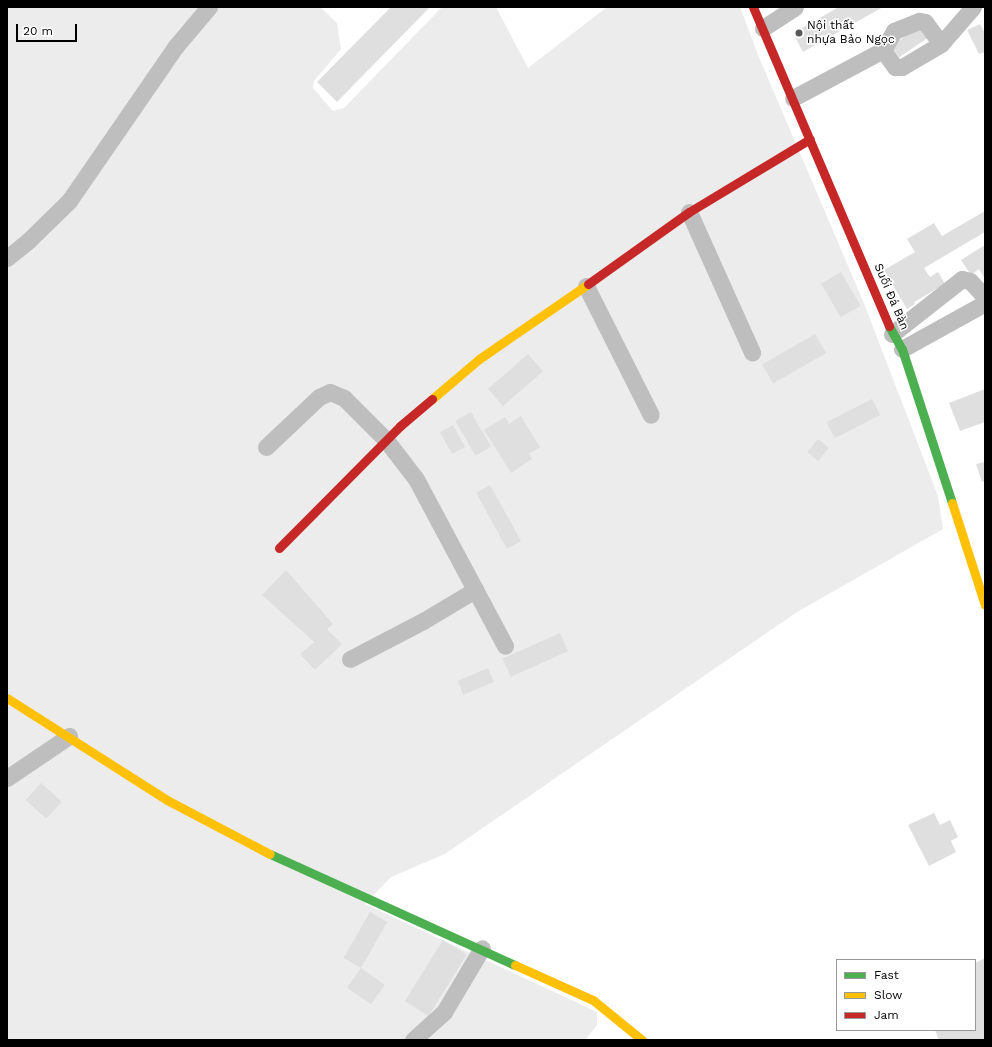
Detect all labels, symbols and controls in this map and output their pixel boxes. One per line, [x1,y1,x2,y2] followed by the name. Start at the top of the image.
[18,16,79,42] scale bar
[807,19,895,47] place label: Nội thất nhựa Bảo Ngọc
[23,24,53,38] text: 20 m
[794,28,804,38] marker: Nội thất nhựa Bảo Ngọc
[870,261,912,333] street label: Suối Đá Bàn
[836,959,976,1031] legend
[874,968,899,982] text: Fast
[874,988,902,1002] text: Slow
[874,1008,899,1022] text: Jam

